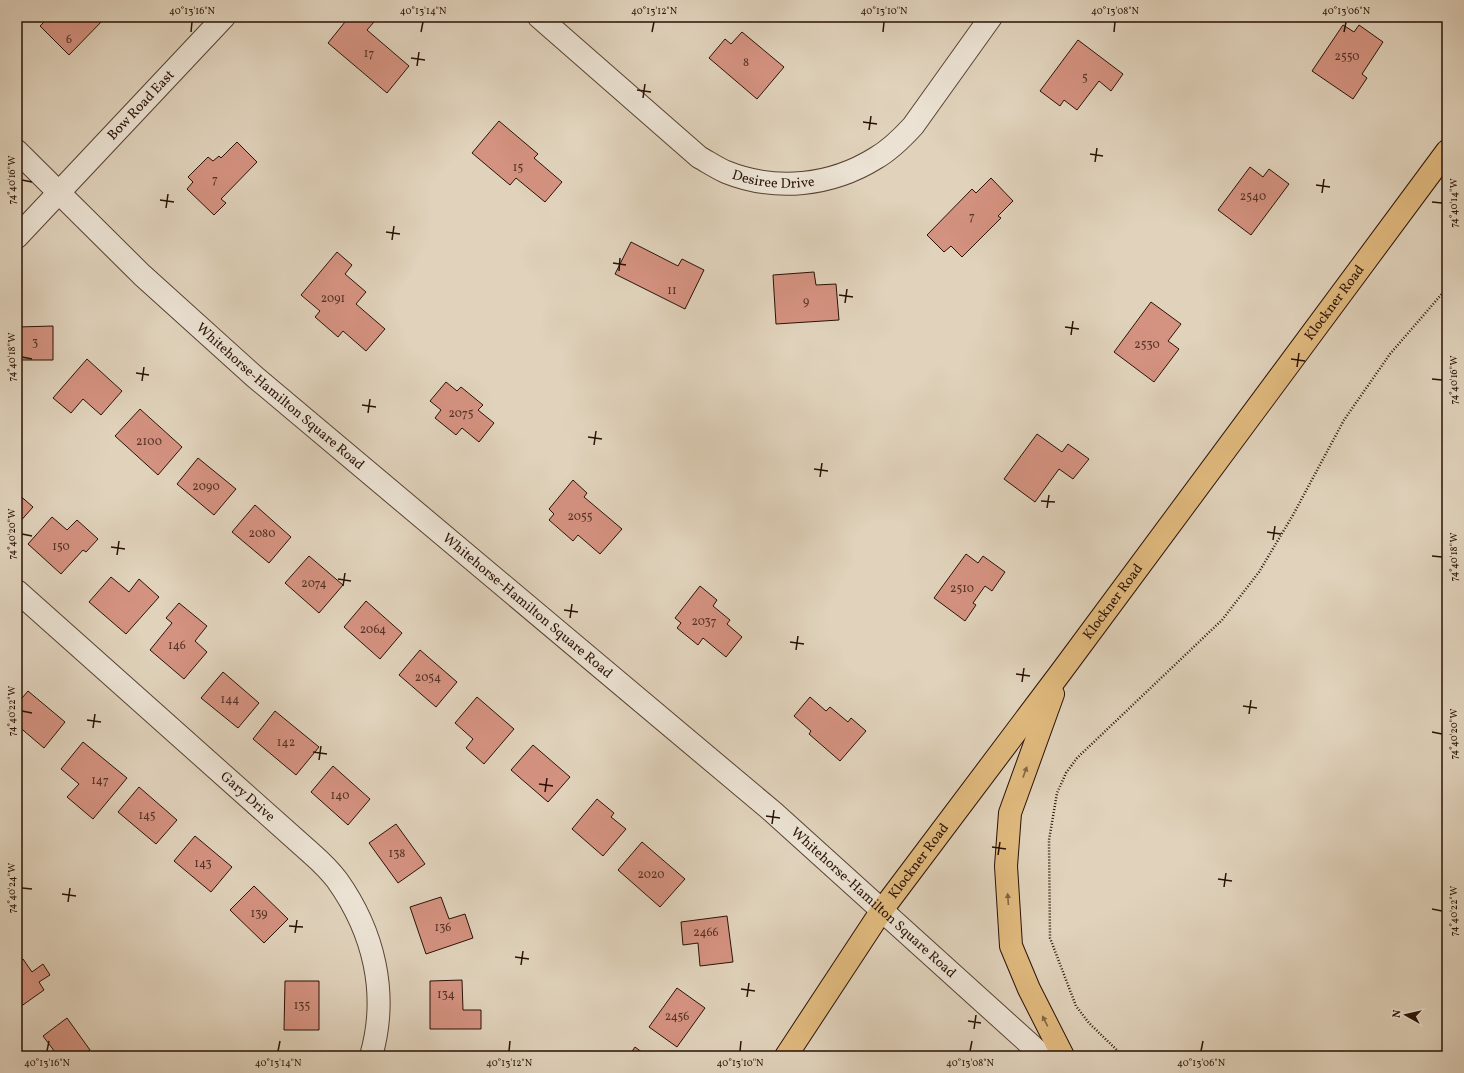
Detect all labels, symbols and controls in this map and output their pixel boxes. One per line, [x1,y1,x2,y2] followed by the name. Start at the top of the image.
[169,4,216,18] text: 40°13'16"N
[400,4,447,18] text: 40°13'14"N
[631,4,678,18] text: 40°13'12"N
[861,4,908,18] text: 40°13'10"N
[1091,4,1140,18] text: 40°13'08"N
[1322,4,1371,18] text: 40°13'06"N
[66,32,72,48] house number: 6
[364,46,374,62] house number: 17
[1335,49,1359,65] house number: 2550
[743,55,749,71] house number: 8
[103,66,179,144] street label: Bow Road East
[1082,70,1088,86] house number: 5
[5,156,19,204] text: 74°40'16"W
[513,160,523,176] house number: 15
[730,165,816,193] street label: Desiree Drive
[212,172,218,188] house number: 7
[1447,178,1461,228] text: 74°40'14"W
[1240,189,1266,205] house number: 2540
[969,209,975,225] house number: 7
[1300,261,1369,345] street label: Klockner Road
[667,283,677,299] house number: 11
[321,291,345,307] house number: 2091
[803,294,809,310] house number: 9
[192,319,368,474] street label: Whitehorse-Hamilton Square Road
[5,333,19,381] text: 74°40'18"W
[32,335,38,351] house number: 3
[1134,337,1160,353] house number: 2530
[1447,356,1461,404] text: 74°40'16"W
[448,406,474,422] house number: 2075
[136,434,162,450] house number: 2100
[192,479,220,495] house number: 2090
[5,509,19,559] text: 74°40'20"W
[568,509,593,525] house number: 2055
[249,526,275,542] house number: 2080
[438,529,617,683] street label: Whitehorse-Hamilton Square Road
[1447,533,1461,581] text: 74°40'18"W
[52,539,70,555] house number: 150
[1079,560,1148,644] street label: Klockner Road
[301,576,327,592] house number: 2074
[950,581,974,597] house number: 2510
[691,614,717,630] house number: 2037
[360,622,386,638] house number: 2064
[168,638,186,654] house number: 146
[415,670,441,686] house number: 2054
[5,686,19,736] text: 74°40'22"W
[221,692,239,708] house number: 144
[1447,709,1461,759] text: 74°40'20"W
[277,735,295,751] house number: 142
[1022,765,1028,777] one-way arrow
[216,767,279,826] street label: Gary Drive
[91,773,109,789] house number: 147
[331,788,349,804] house number: 140
[138,808,156,824] house number: 145
[884,819,954,903] street label: Klockner Road
[787,823,960,982] street label: Whitehorse-Hamilton Square Road
[389,846,405,862] house number: 138
[194,856,212,872] house number: 143
[5,863,19,913] text: 74°40'24"W
[637,867,665,883] house number: 2020
[1447,886,1461,936] text: 74°40'22"W
[1005,893,1012,905] one-way arrow
[251,906,267,922] house number: 139
[435,920,451,936] house number: 136
[693,925,719,941] house number: 2466
[437,987,455,1003] house number: 134
[1386,995,1426,1035] north arrow
[294,998,311,1014] house number: 135
[665,1009,689,1025] house number: 2456
[1390,1009,1406,1019] text: N
[1042,1016,1049,1027] one-way arrow
[24,1056,71,1070] text: 40°13'16"N
[255,1056,302,1070] text: 40°13'14"N
[486,1056,533,1070] text: 40°13'12"N
[717,1056,764,1070] text: 40°13'10"N
[946,1056,995,1070] text: 40°13'08"N
[1177,1056,1226,1070] text: 40°13'06"N

